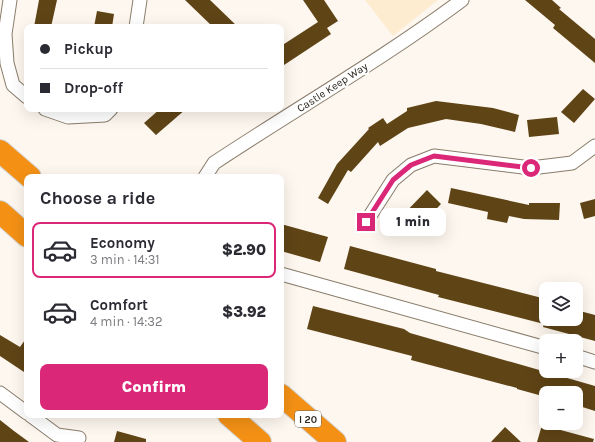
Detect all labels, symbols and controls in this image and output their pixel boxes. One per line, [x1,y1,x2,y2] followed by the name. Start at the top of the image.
[64,40,113,58] text: Pickup
[294,60,370,115] street label: Castle Keep Way
[64,79,123,97] text: Drop-off
[522,159,540,177] route start
[40,187,155,209] text: Choose a ride
[380,208,446,236] callout: 1 min
[357,213,375,231] route end
[396,214,430,229] text: 1 min
[42,232,78,268] icon: car
[90,234,155,252] text: Economy
[222,241,266,259] text: $2.90
[90,252,160,267] text: 3 min · 14:31
[539,282,583,430] map controls
[539,282,583,326] button: layers
[42,294,78,330] icon: car
[90,296,148,314] text: Comfort
[222,303,266,321] text: $3.92
[90,314,163,329] text: 4 min · 14:32
[539,334,583,378] button: +
[40,364,268,410] button: Confirm
[539,386,583,430] button: −
[295,411,321,427] road number: I 20

